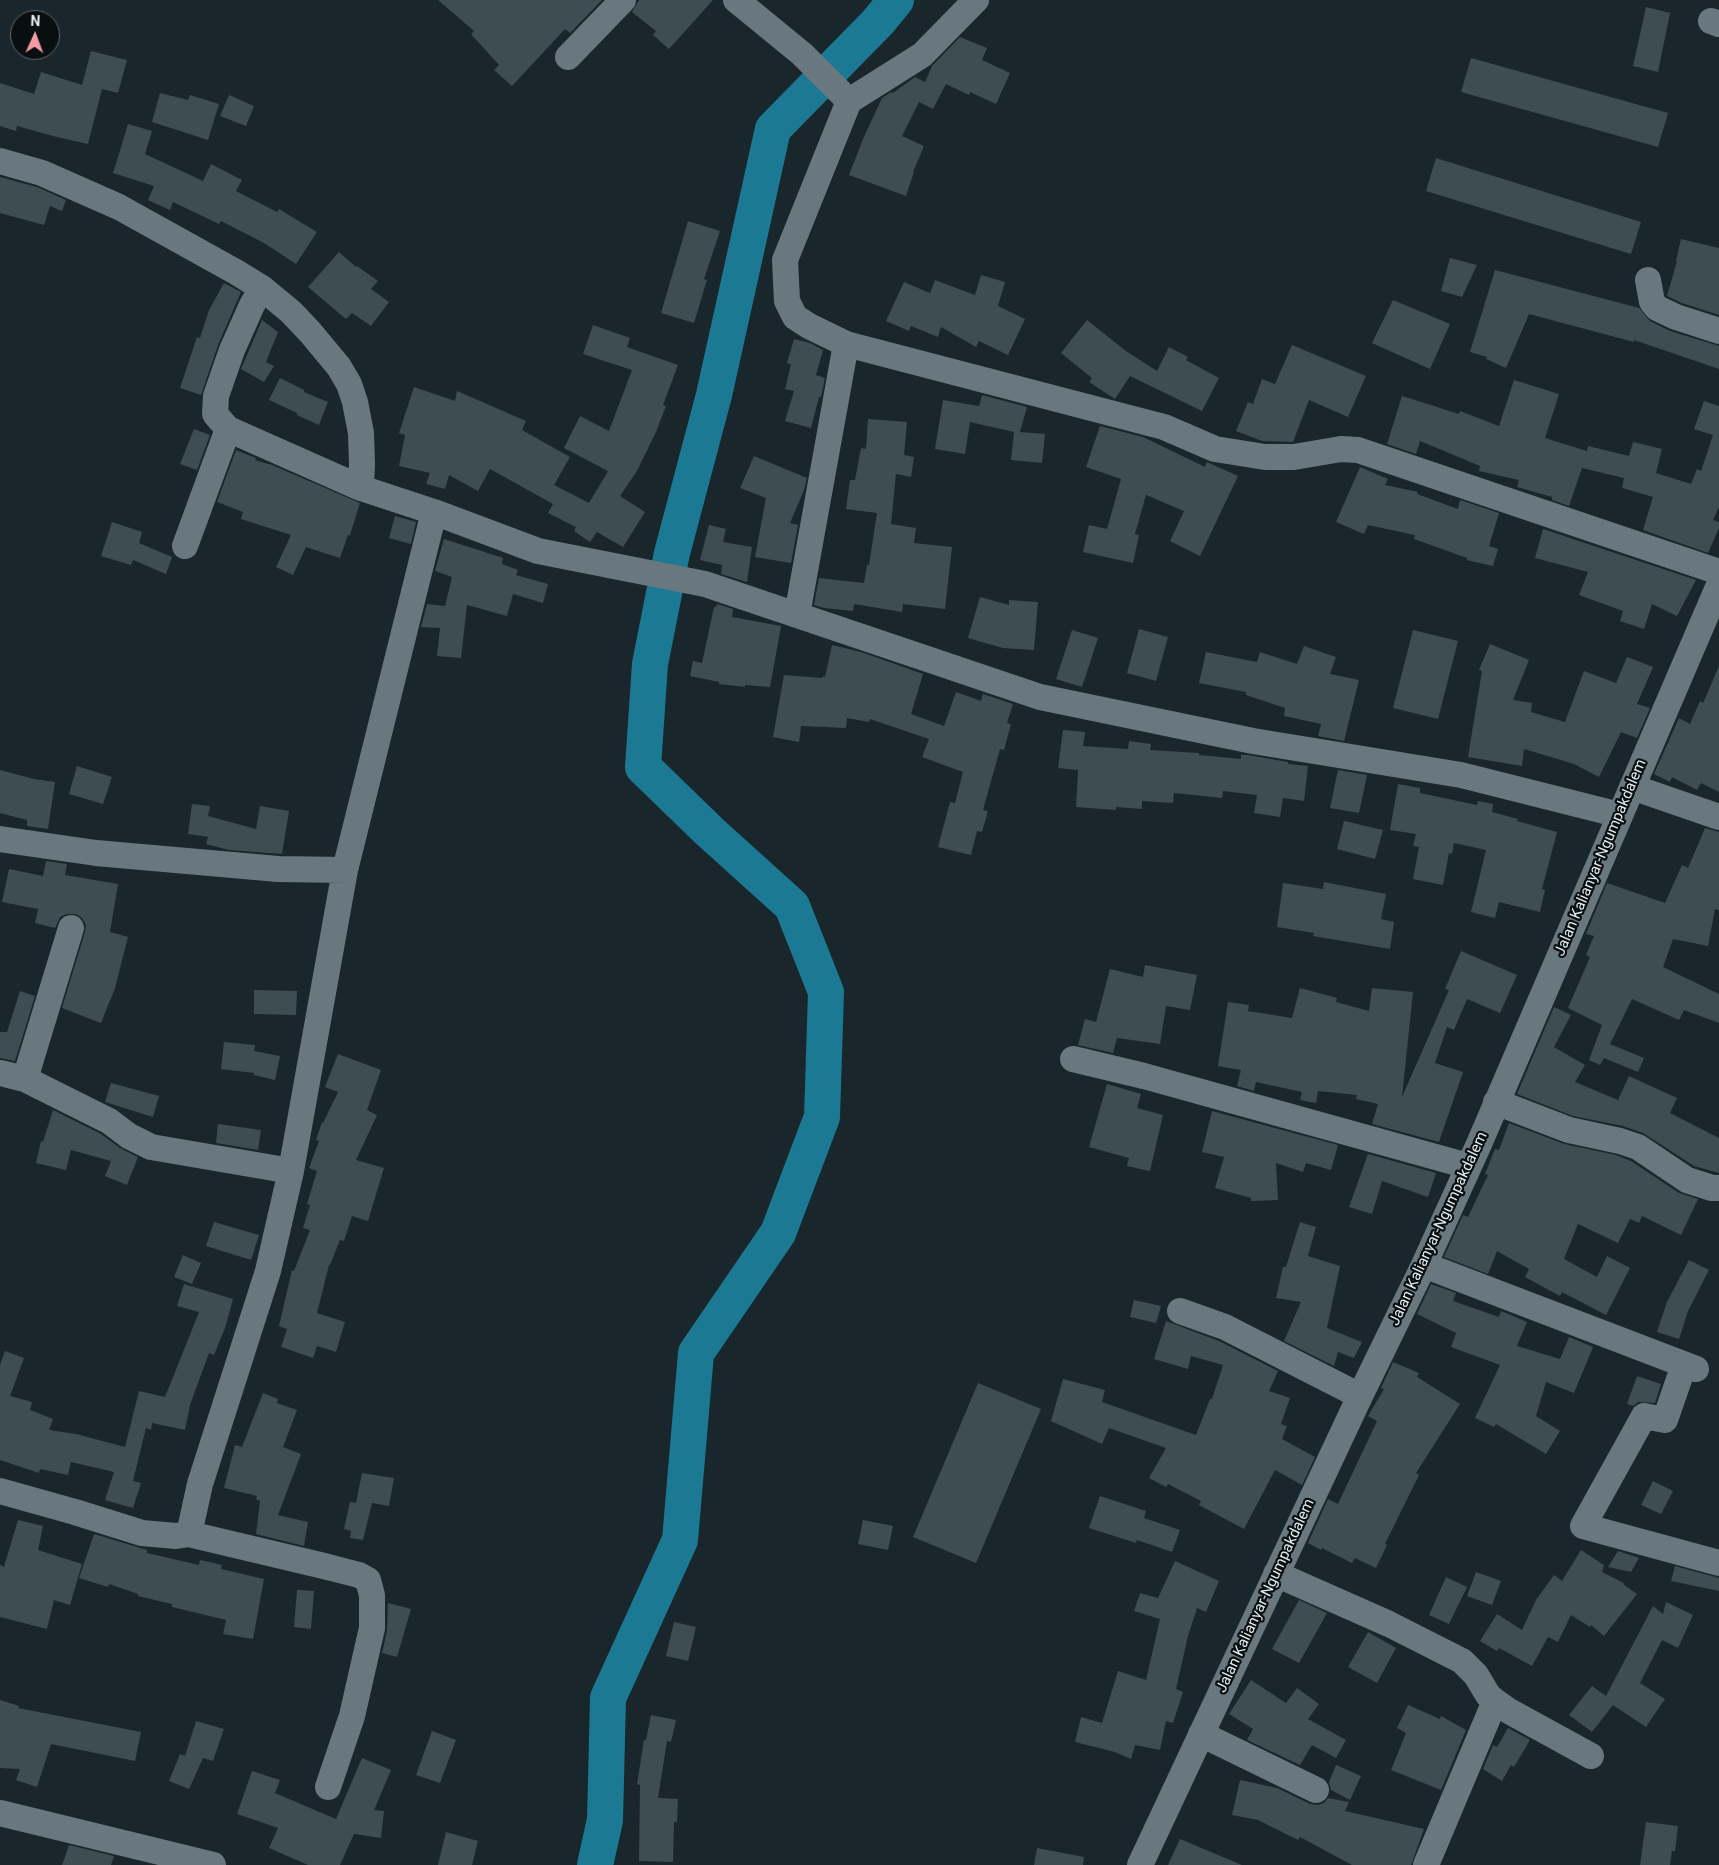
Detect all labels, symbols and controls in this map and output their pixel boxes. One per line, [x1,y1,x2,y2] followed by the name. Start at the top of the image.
[10,10,60,60] north arrow
[30,13,41,29] text: N
[1551,757,1651,959] street label: Jalan Kalianyar-Ngumpakdalem
[1386,1129,1492,1329] street label: Jalan Kalianyar-Ngumpakdalem
[1213,1496,1319,1696] street label: Jalan Kalianyar-Ngumpakdalem

